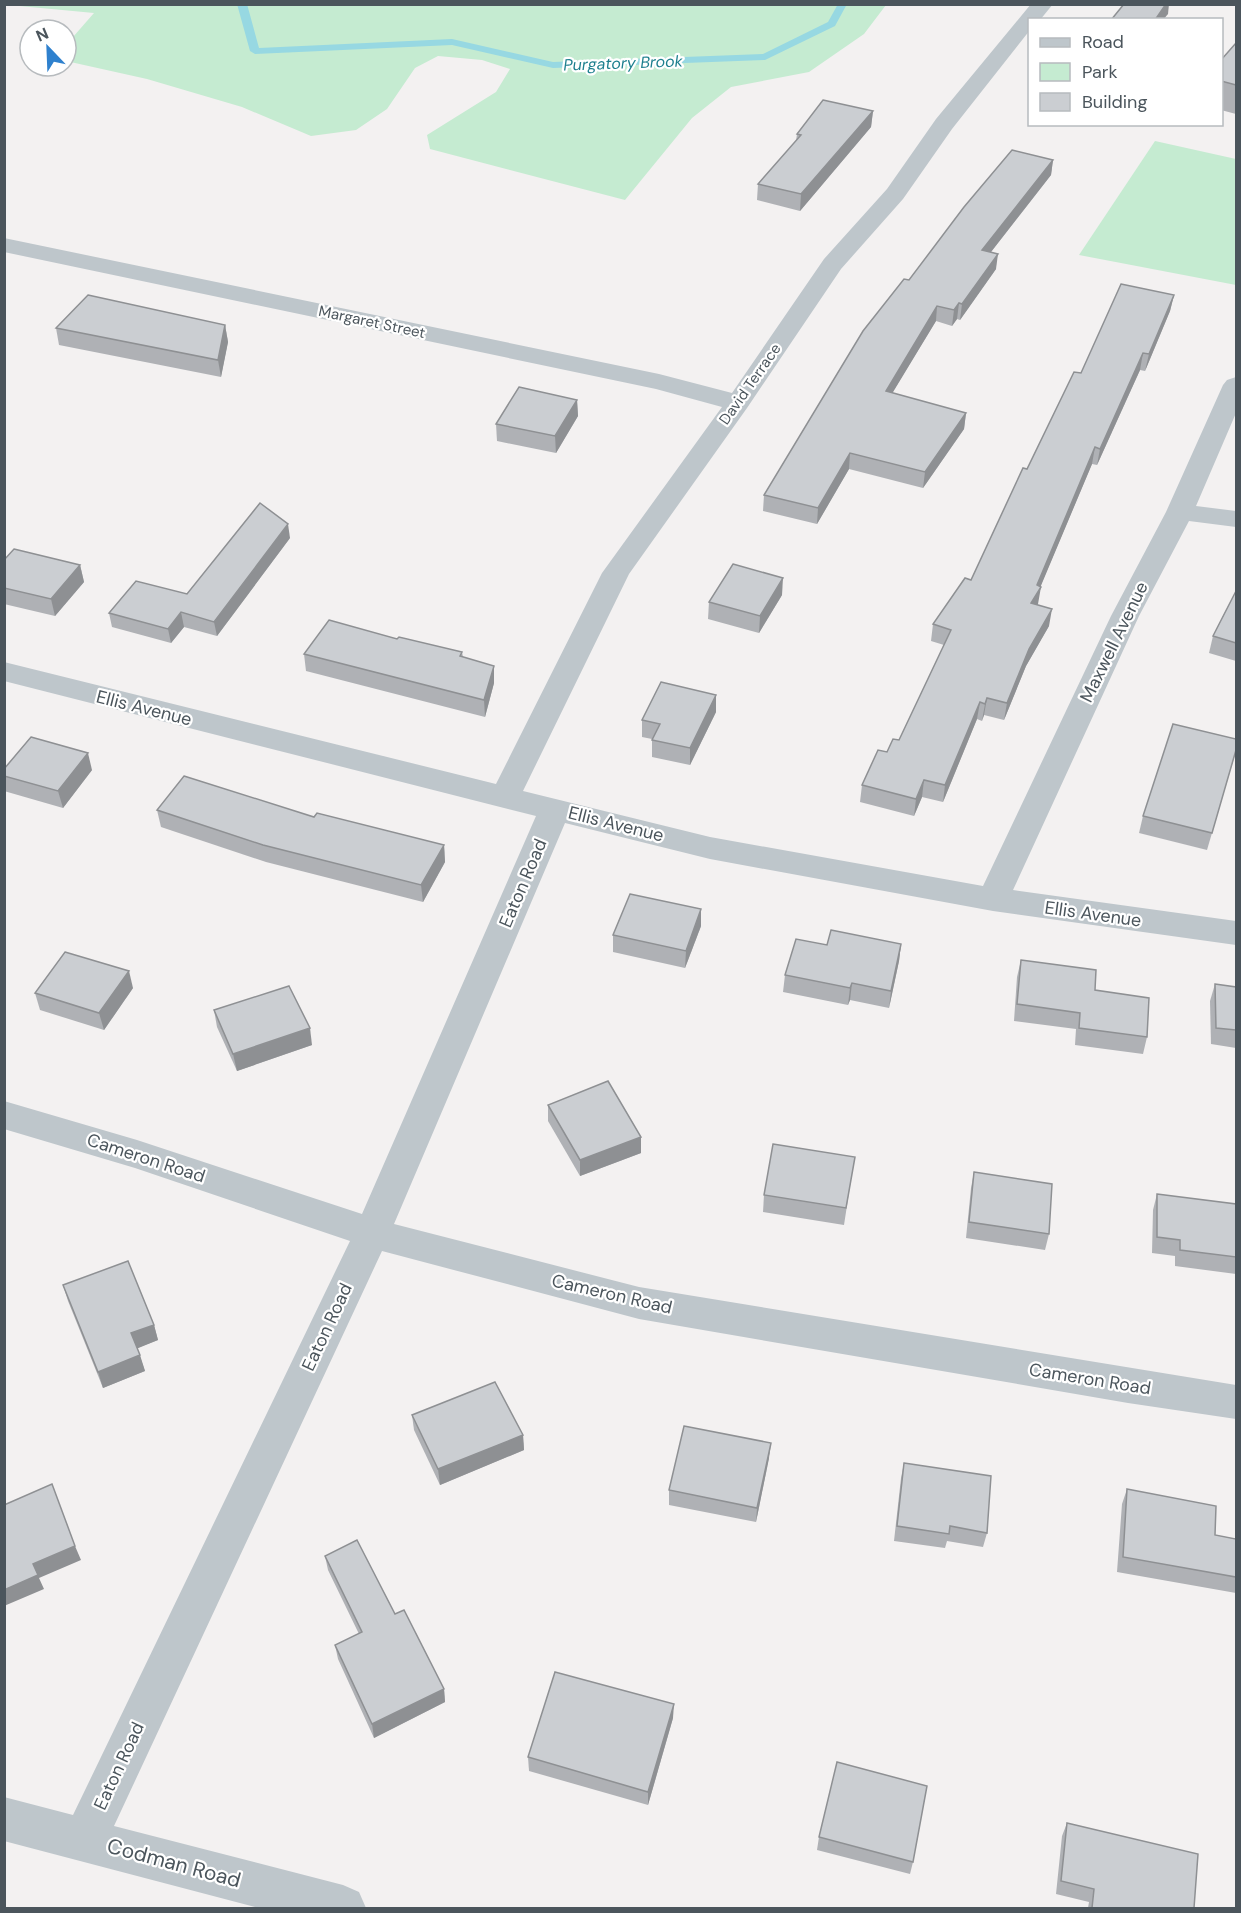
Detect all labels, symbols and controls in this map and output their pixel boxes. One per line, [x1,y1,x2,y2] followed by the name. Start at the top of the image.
[18,18,78,78] north arrow
[1028,18,1223,126] legend
[33,23,52,47] text: N
[1082,30,1124,54] text: Road
[563,50,684,76] water label: Purgatory Brook
[1082,60,1118,84] text: Park
[1082,90,1147,114] text: Building
[317,301,427,343] street label: Margaret Street
[715,339,785,429] street label: David Terrace
[1074,578,1154,706] street label: Maxwell Avenue
[94,685,194,731] street label: Ellis Avenue
[566,801,666,847] street label: Ellis Avenue
[494,835,552,931] street label: Eaton Road
[1043,895,1143,933] street label: Ellis Avenue
[84,1128,208,1188] street label: Cameron Road
[549,1268,675,1320] street label: Cameron Road
[296,1279,358,1375] street label: Eaton Road
[1027,1358,1153,1400] street label: Cameron Road
[88,1718,150,1814] street label: Eaton Road
[104,1832,244,1894] street label: Codman Road

